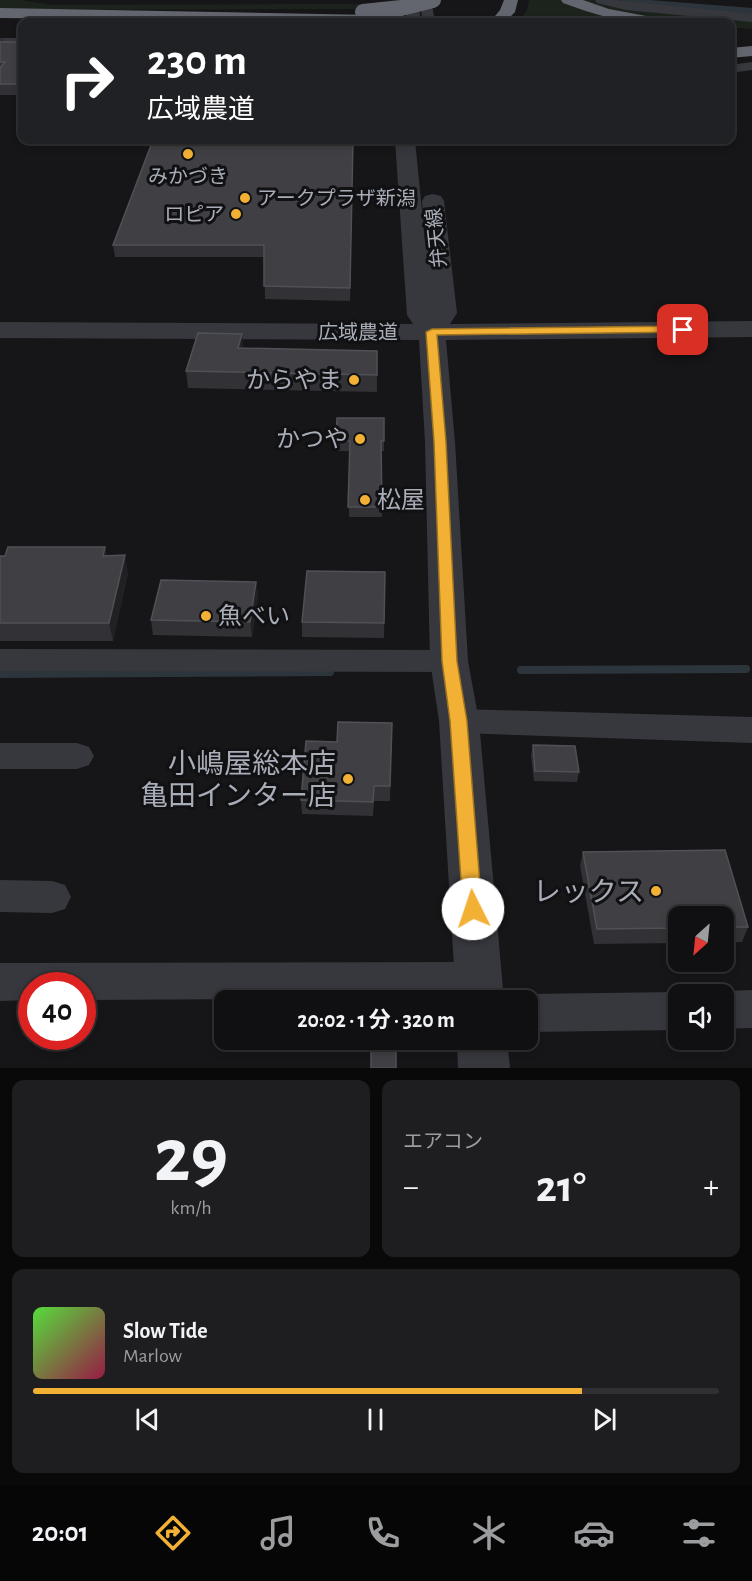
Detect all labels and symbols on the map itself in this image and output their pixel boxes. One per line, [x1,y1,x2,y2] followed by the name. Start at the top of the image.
[181,147,195,161] marker: みかづき
[148,166,228,187] place label: みかづき
[257,188,416,209] place label: アークプラザ新潟
[238,191,252,205] marker: アークプラザ新潟
[164,204,224,225] place label: ロピア
[229,207,243,221] marker: ロピア
[422,207,450,269] street label: 弁天線
[657,304,708,355] pin
[318,322,398,343] street label: 広域農道
[246,368,342,393] place label: からやま
[347,373,361,387] marker: からやま
[276,427,348,452] place label: かつや
[353,432,367,446] marker: かつや
[377,487,425,513] place label: 松屋
[358,493,372,507] marker: 松屋
[218,603,290,629] place label: 魚べい
[199,609,213,623] marker: 魚べい
[140,749,336,811] place label: 小嶋屋総本店 亀田インター店
[341,772,355,786] marker: 小嶋屋総本店 亀田インター店
[441,877,505,941] position arrow
[533,878,644,907] place label: レックス
[649,884,663,898] marker: レックス
[668,906,734,972] north arrow
[18,972,96,1050] speed limit sign: 40

